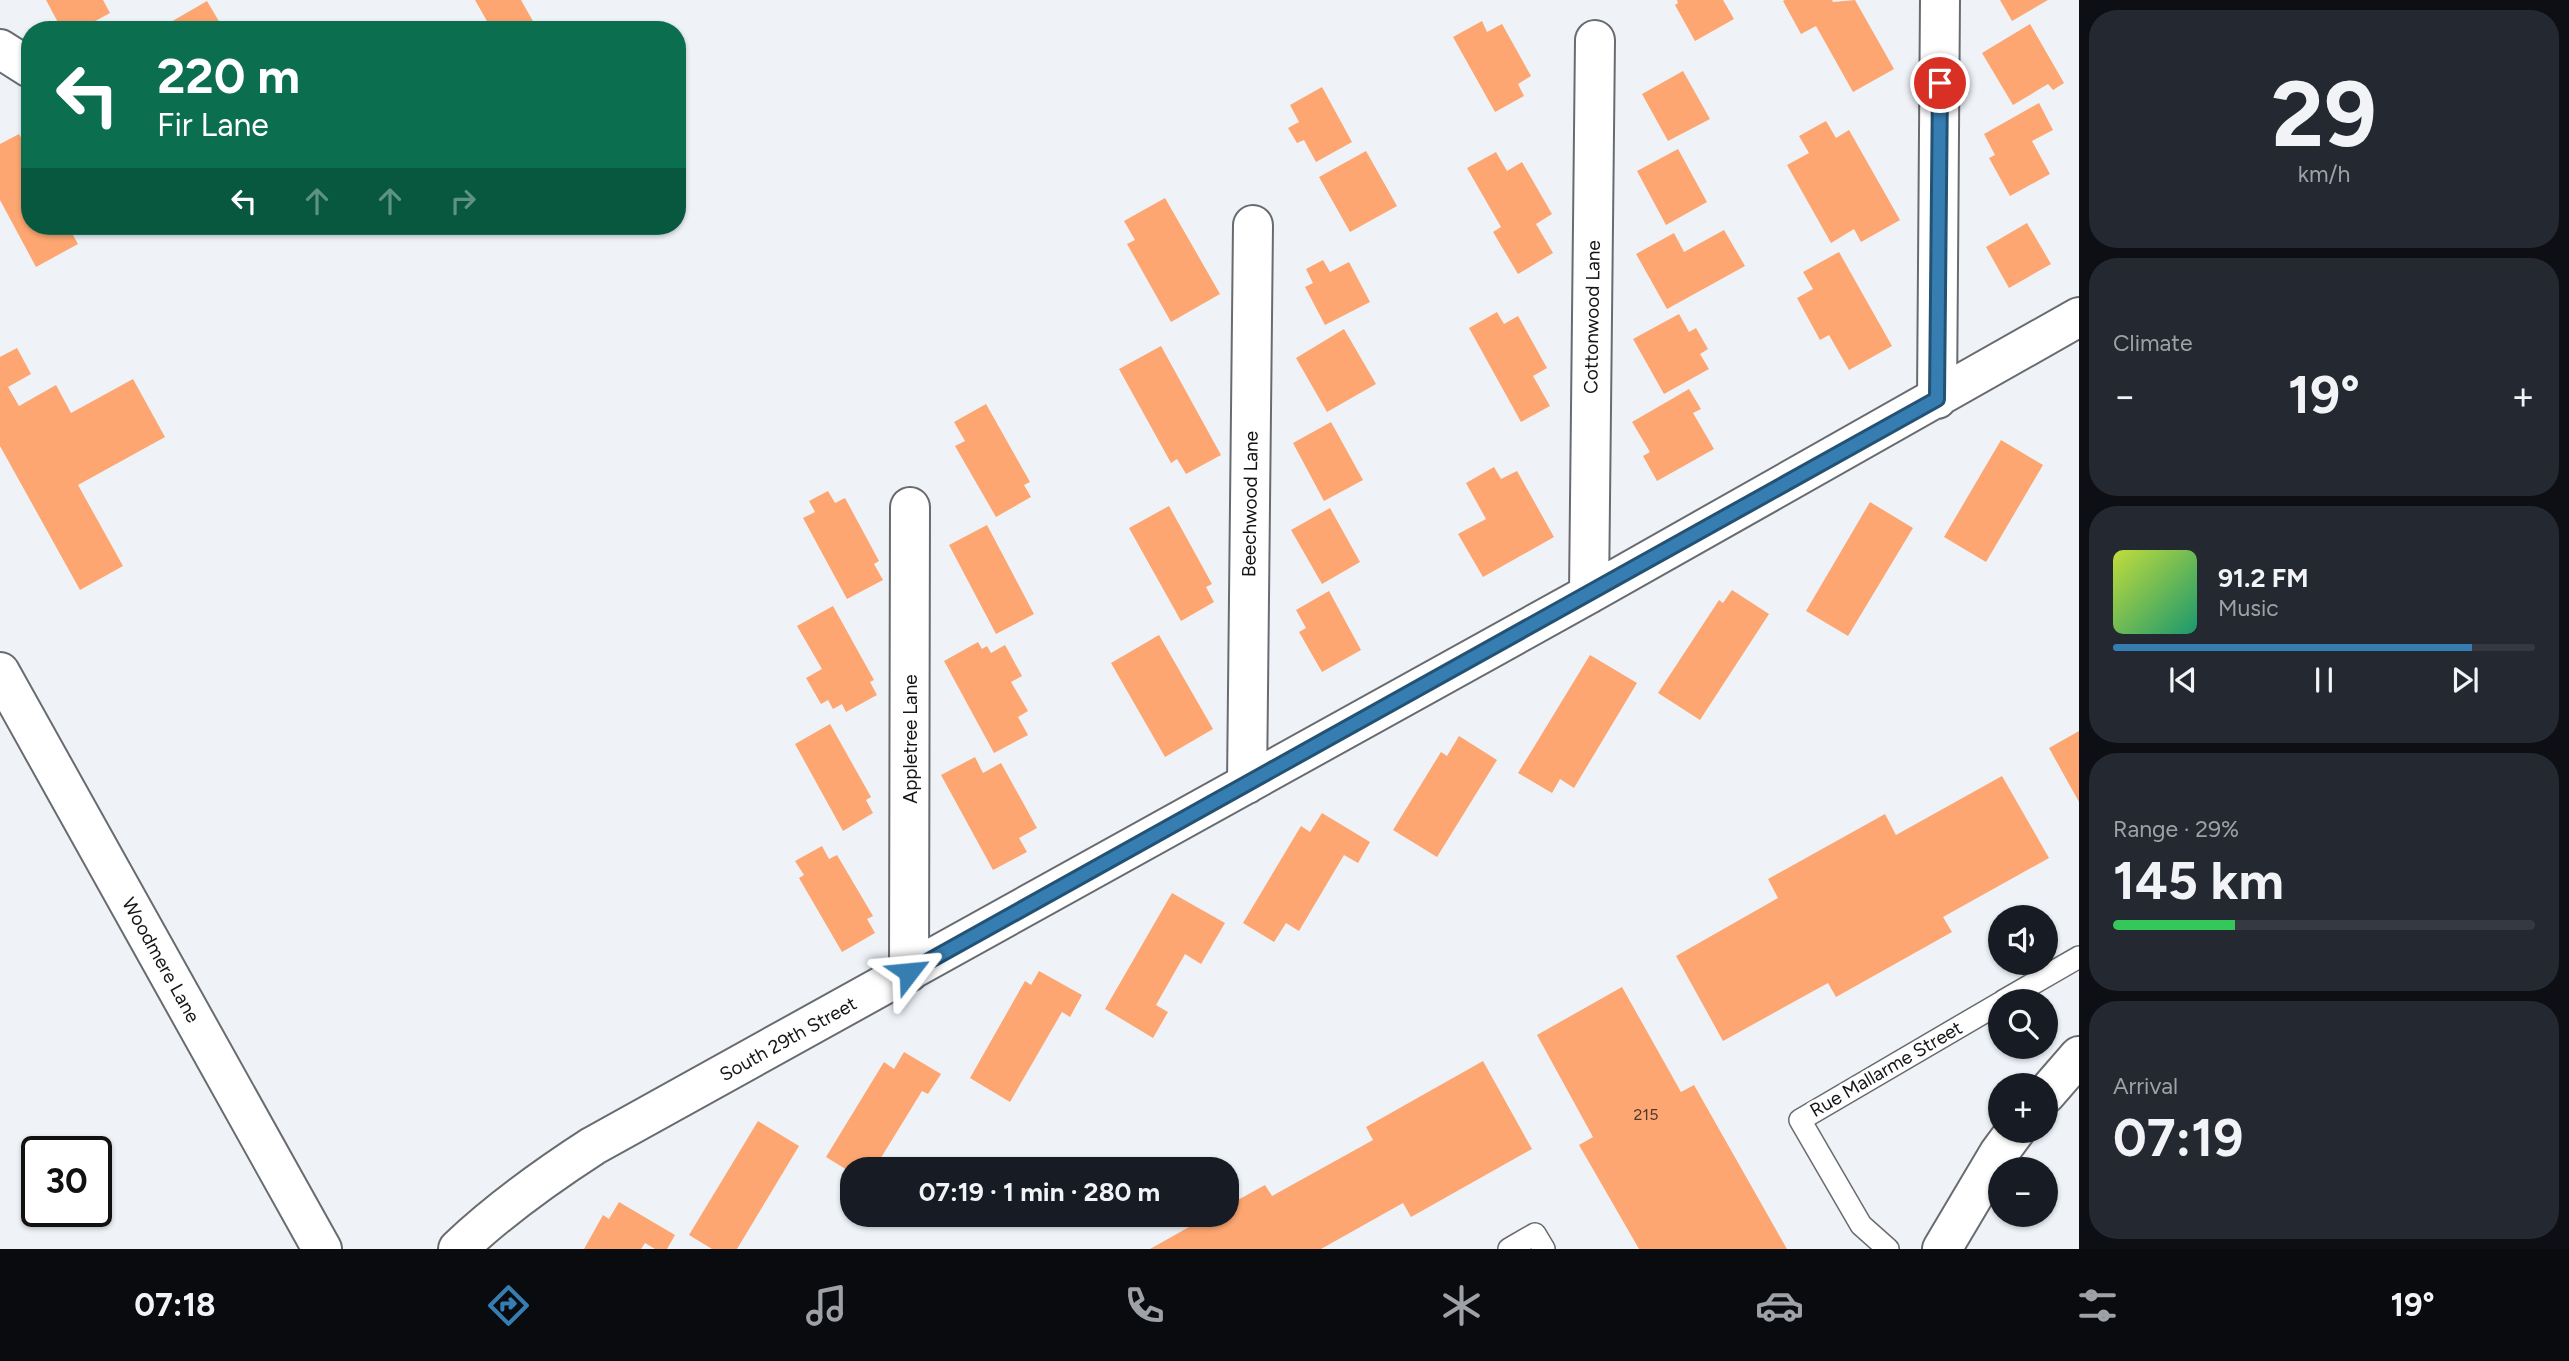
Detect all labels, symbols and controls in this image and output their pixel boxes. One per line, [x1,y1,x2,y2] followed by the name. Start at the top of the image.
[157,46,300,105] text: 220 m
[42,49,133,140] icon: left
[1910,53,1970,113] pin
[2271,60,2377,169] text: 29
[1921,64,1959,102] icon: arrive
[157,106,269,144] text: Fir Lane
[2298,160,2350,188] text: km/h
[225,182,263,220] icon: left
[298,182,336,220] icon: ahead
[371,182,409,220] icon: ahead
[444,182,482,220] icon: right
[1579,240,1605,394] street label: Cottonwood Lane
[2113,329,2192,357] text: Climate
[2288,364,2360,426] text: 19°
[2113,373,2137,419] text: −
[2511,373,2535,419] text: +
[1237,431,1263,577] street label: Beechwood Lane
[2218,562,2308,594] text: 91.2 FM
[2218,594,2279,622] text: Music
[2164,661,2202,699] icon: previous
[2305,661,2343,699] icon: pause
[2446,661,2484,699] icon: next
[899,674,922,804] street label: Appletree Lane
[2113,815,2239,843] text: Range · 29%
[2113,850,2284,912] text: 145 km
[117,894,205,1026] street label: Woodmere Lane
[1988,905,2058,1227] map controls
[1988,905,2058,975] button: sound
[872,935,946,1009] position arrow
[1988,989,2058,1059] button: search
[716,992,860,1086] street label: South 29th Street
[1806,1016,1966,1122] street label: Rue Mallarme Street
[2113,1072,2178,1100] text: Arrival
[1988,1073,2058,1143] button: +
[1634,1105,1658,1124] house number: 215
[2113,1107,2243,1169] text: 07:19
[21,1136,112,1227] speed limit sign: 30
[1988,1157,2058,1227] button: −
[919,1176,1160,1208] text: 07:19 · 1 min · 280 m
[484,1281,533,1330] icon: directions
[802,1281,851,1330] icon: music
[1120,1281,1169,1330] icon: phone
[1437,1281,1486,1330] icon: climate
[1755,1281,1804,1330] icon: car
[2073,1281,2122,1330] icon: filters
[134,1286,216,1324] text: 07:18
[2390,1286,2435,1324] text: 19°

